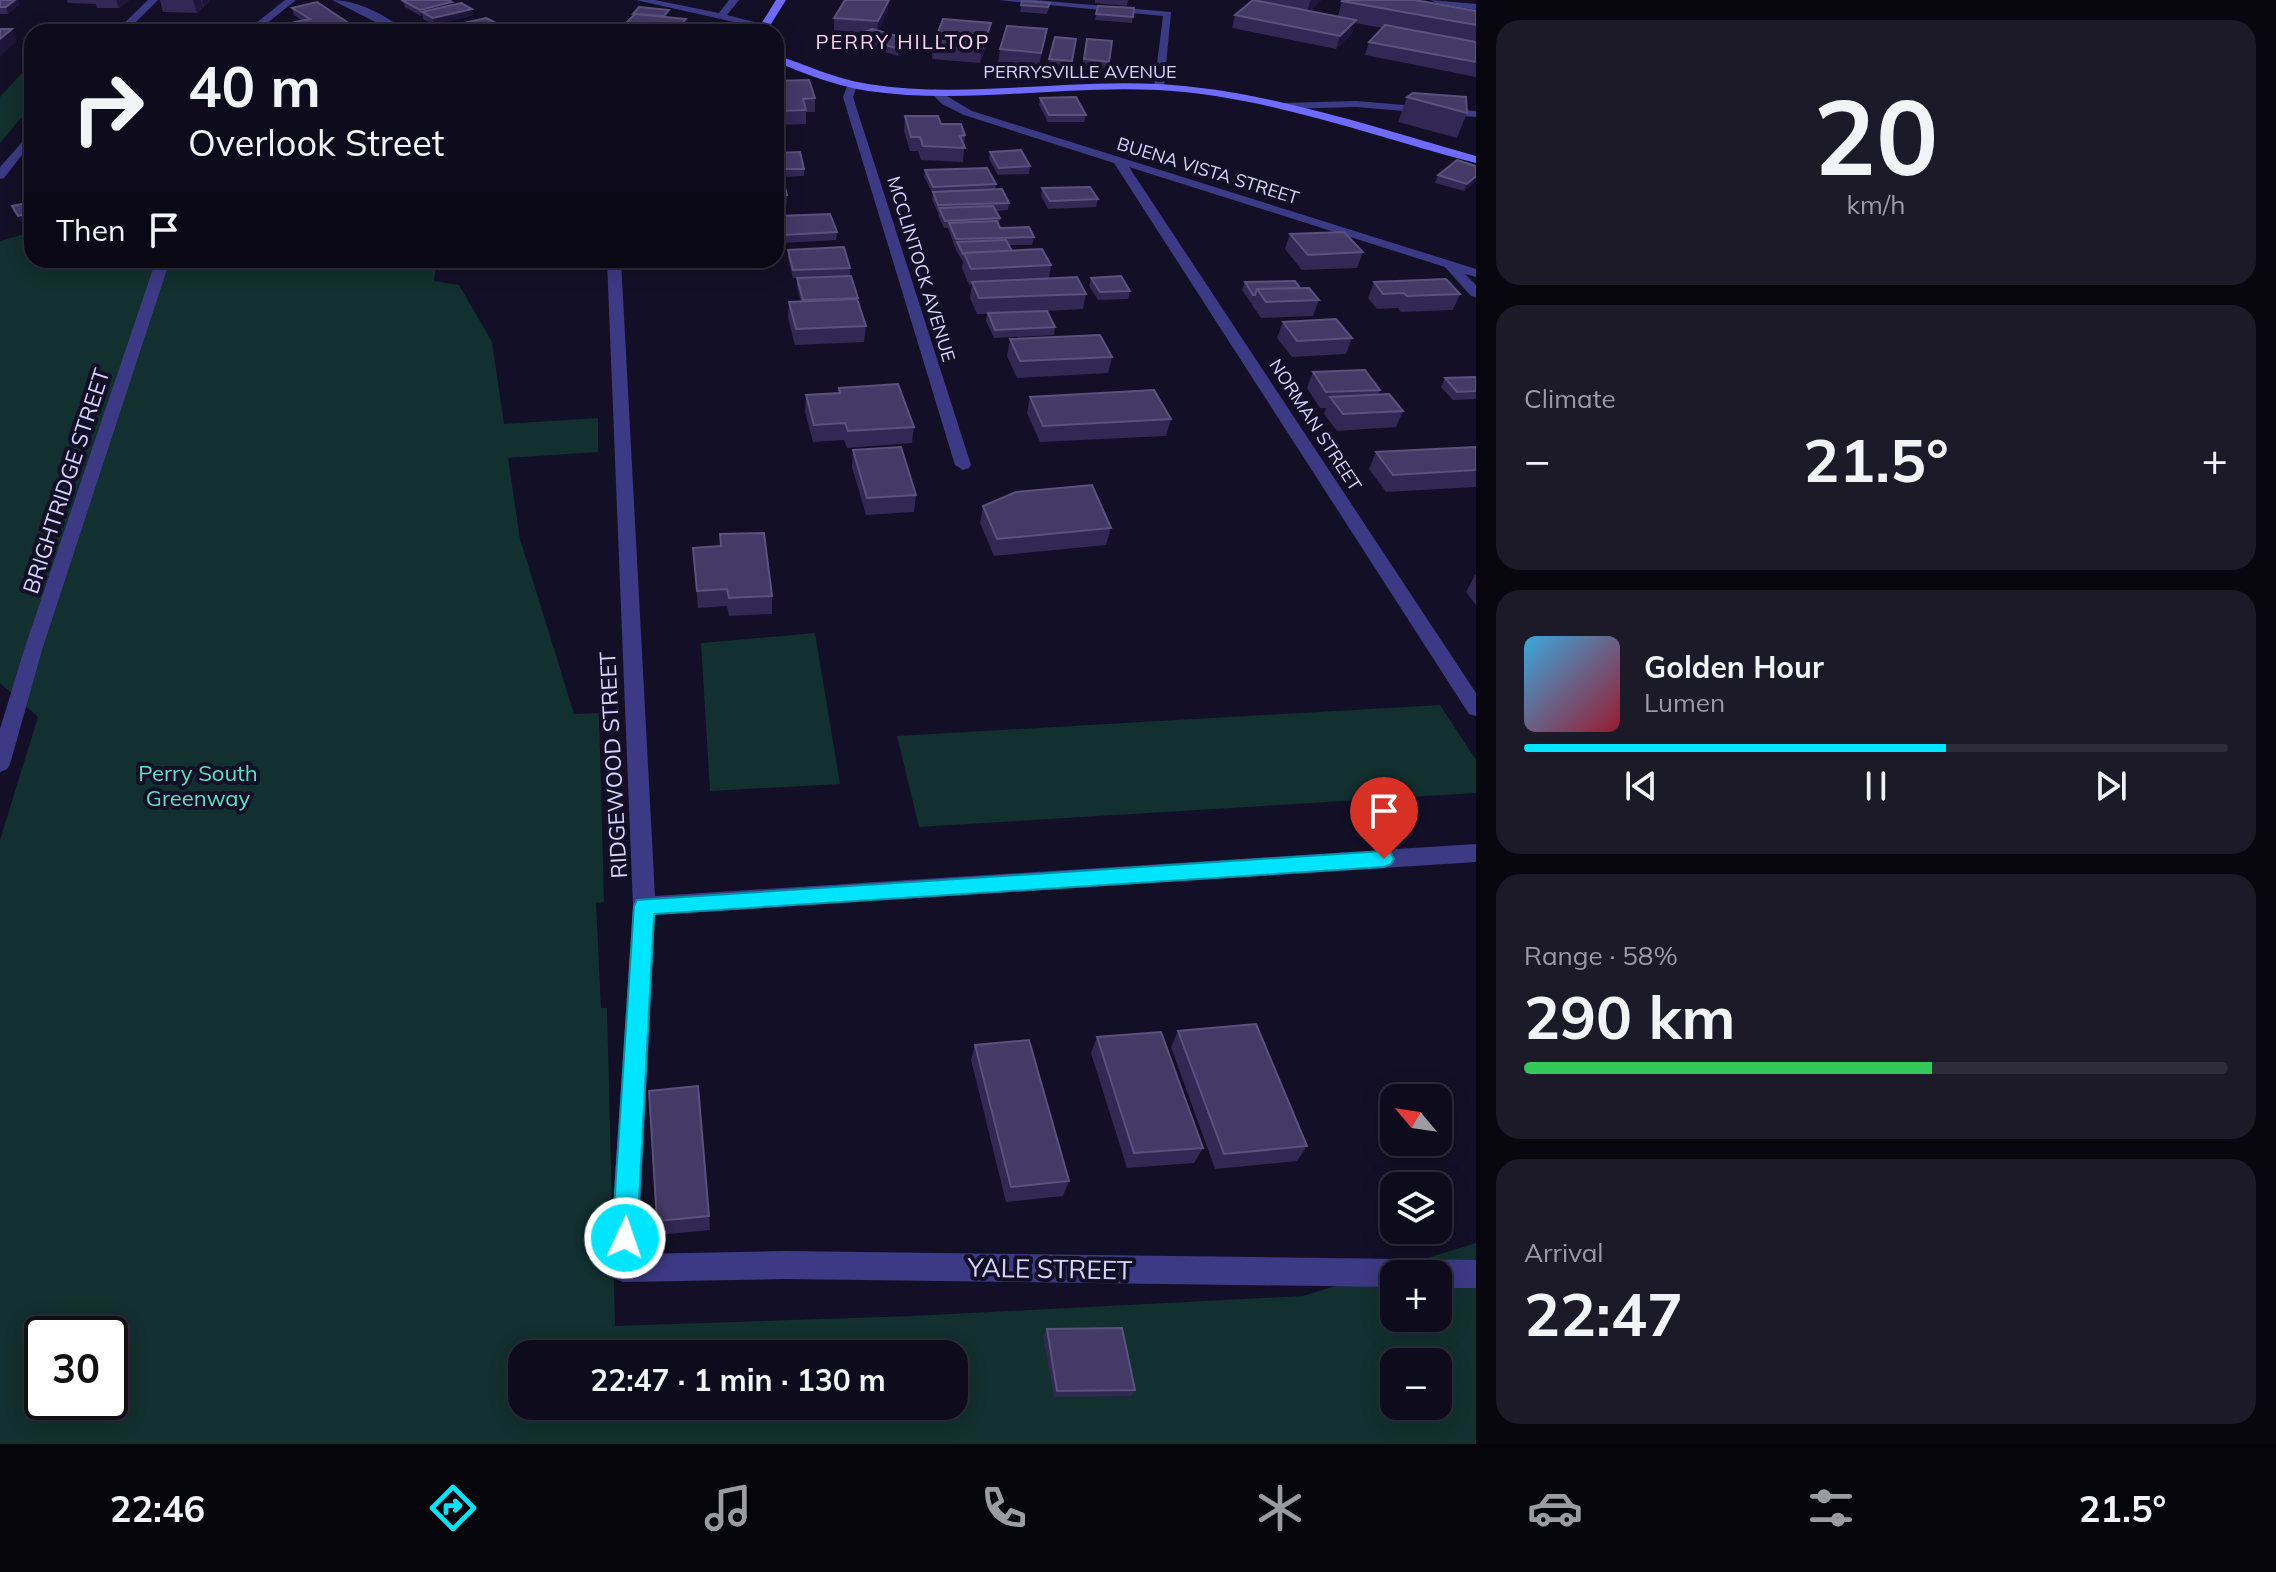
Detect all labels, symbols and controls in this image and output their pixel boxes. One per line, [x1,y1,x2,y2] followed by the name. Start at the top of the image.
[815,29,991,54] district label: PERRY HILLTOP
[188,51,321,121] text: 40 m
[56,56,160,160] icon: right
[983,60,1177,83] street label: PERRYSVILLE AVENUE
[1814,70,1938,201] text: 20
[188,120,444,165] text: Overlook Street
[1114,132,1302,209] street label: BUENA VISTA STREET
[882,173,961,364] street label: MCCLINTOCK AVENUE
[1847,188,1905,221] text: km/h
[142,208,186,252] icon: arrive
[56,211,126,249] text: Then
[1264,354,1367,495] street label: NORMAN STREET
[16,365,116,597] street label: BRIGHTRIDGE STREET
[1524,382,1616,415] text: Climate
[1803,422,1949,497] text: 21.5°
[1524,432,1550,487] text: −
[2202,432,2228,487] text: +
[1644,648,1824,686] text: Golden Hour
[593,651,633,879] street label: RIDGEWOOD STREET
[1644,686,1725,719] text: Lumen
[138,759,258,812] park label: Perry South Greenway
[1619,764,1663,808] icon: previous
[1854,764,1898,808] icon: pause
[2089,764,2133,808] icon: next
[1350,777,1418,859] pin
[1362,789,1406,833] icon: arrive
[1524,939,1678,972] text: Range · 58%
[1524,979,1736,1054] text: 290 km
[1380,1084,1452,1156] north arrow
[1380,1084,1452,1420] map controls
[1380,1172,1452,1244] button: layers
[583,1196,667,1280] position arrow
[1524,1236,1604,1269] text: Arrival
[966,1251,1133,1286] street label: YALE STREET
[1380,1260,1452,1332] button: +
[1524,1276,1683,1351] text: 22:47
[24,1316,128,1420] speed limit sign: 30
[1380,1348,1452,1420] button: −
[590,1361,886,1399] text: 22:47 · 1 min · 130 m
[425,1480,481,1536] icon: directions
[700,1480,756,1536] icon: music
[976,1480,1032,1536] icon: phone
[1252,1480,1308,1536] icon: climate
[1527,1480,1583,1536] icon: car
[1803,1480,1859,1536] icon: filters
[110,1486,205,1531] text: 22:46
[2079,1486,2166,1531] text: 21.5°

